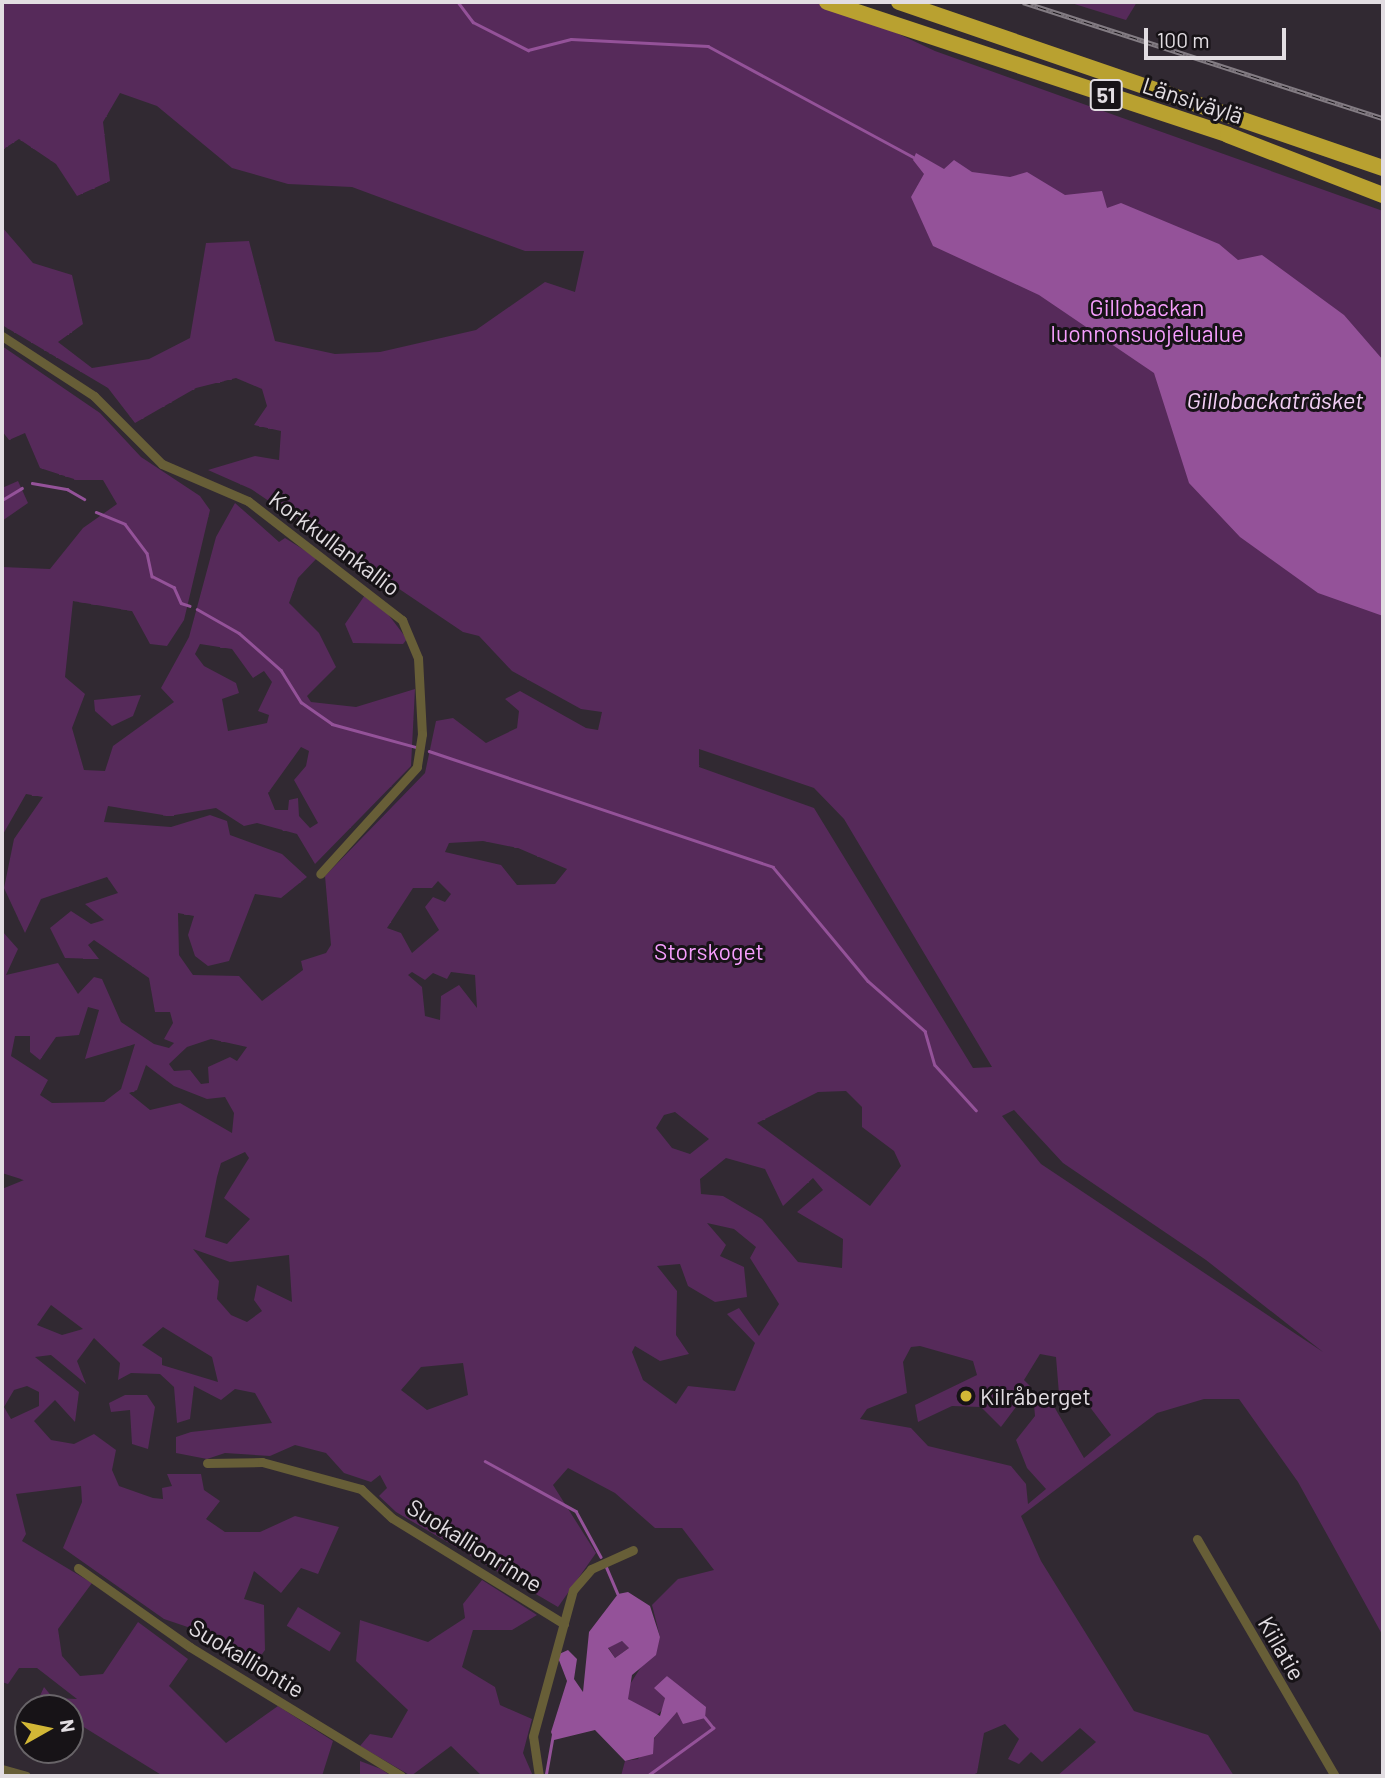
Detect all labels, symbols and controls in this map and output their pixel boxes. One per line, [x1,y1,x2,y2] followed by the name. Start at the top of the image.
[1147,14,1289,58] scale bar
[1157,27,1210,52] text: 100 m
[1139,71,1247,129] street label: Länsiväylä
[1088,78,1124,112] road number: 51
[1051,293,1243,347] park label: Gillobackan luonnonsuojelualue
[1186,386,1364,414] water label: Gillobackaträsket
[264,485,406,601] street label: Korkkullankallio
[654,937,764,965] park label: Storskoget
[980,1382,1091,1410] place label: Kilråberget
[958,1388,974,1404] marker: Kilråberget
[402,1493,548,1597] street label: Suokallionrinne
[1253,1611,1311,1685] street label: Kiilatie
[185,1613,309,1703] street label: Suokalliontie
[14,1694,84,1764] north arrow
[56,1718,81,1734] text: N

